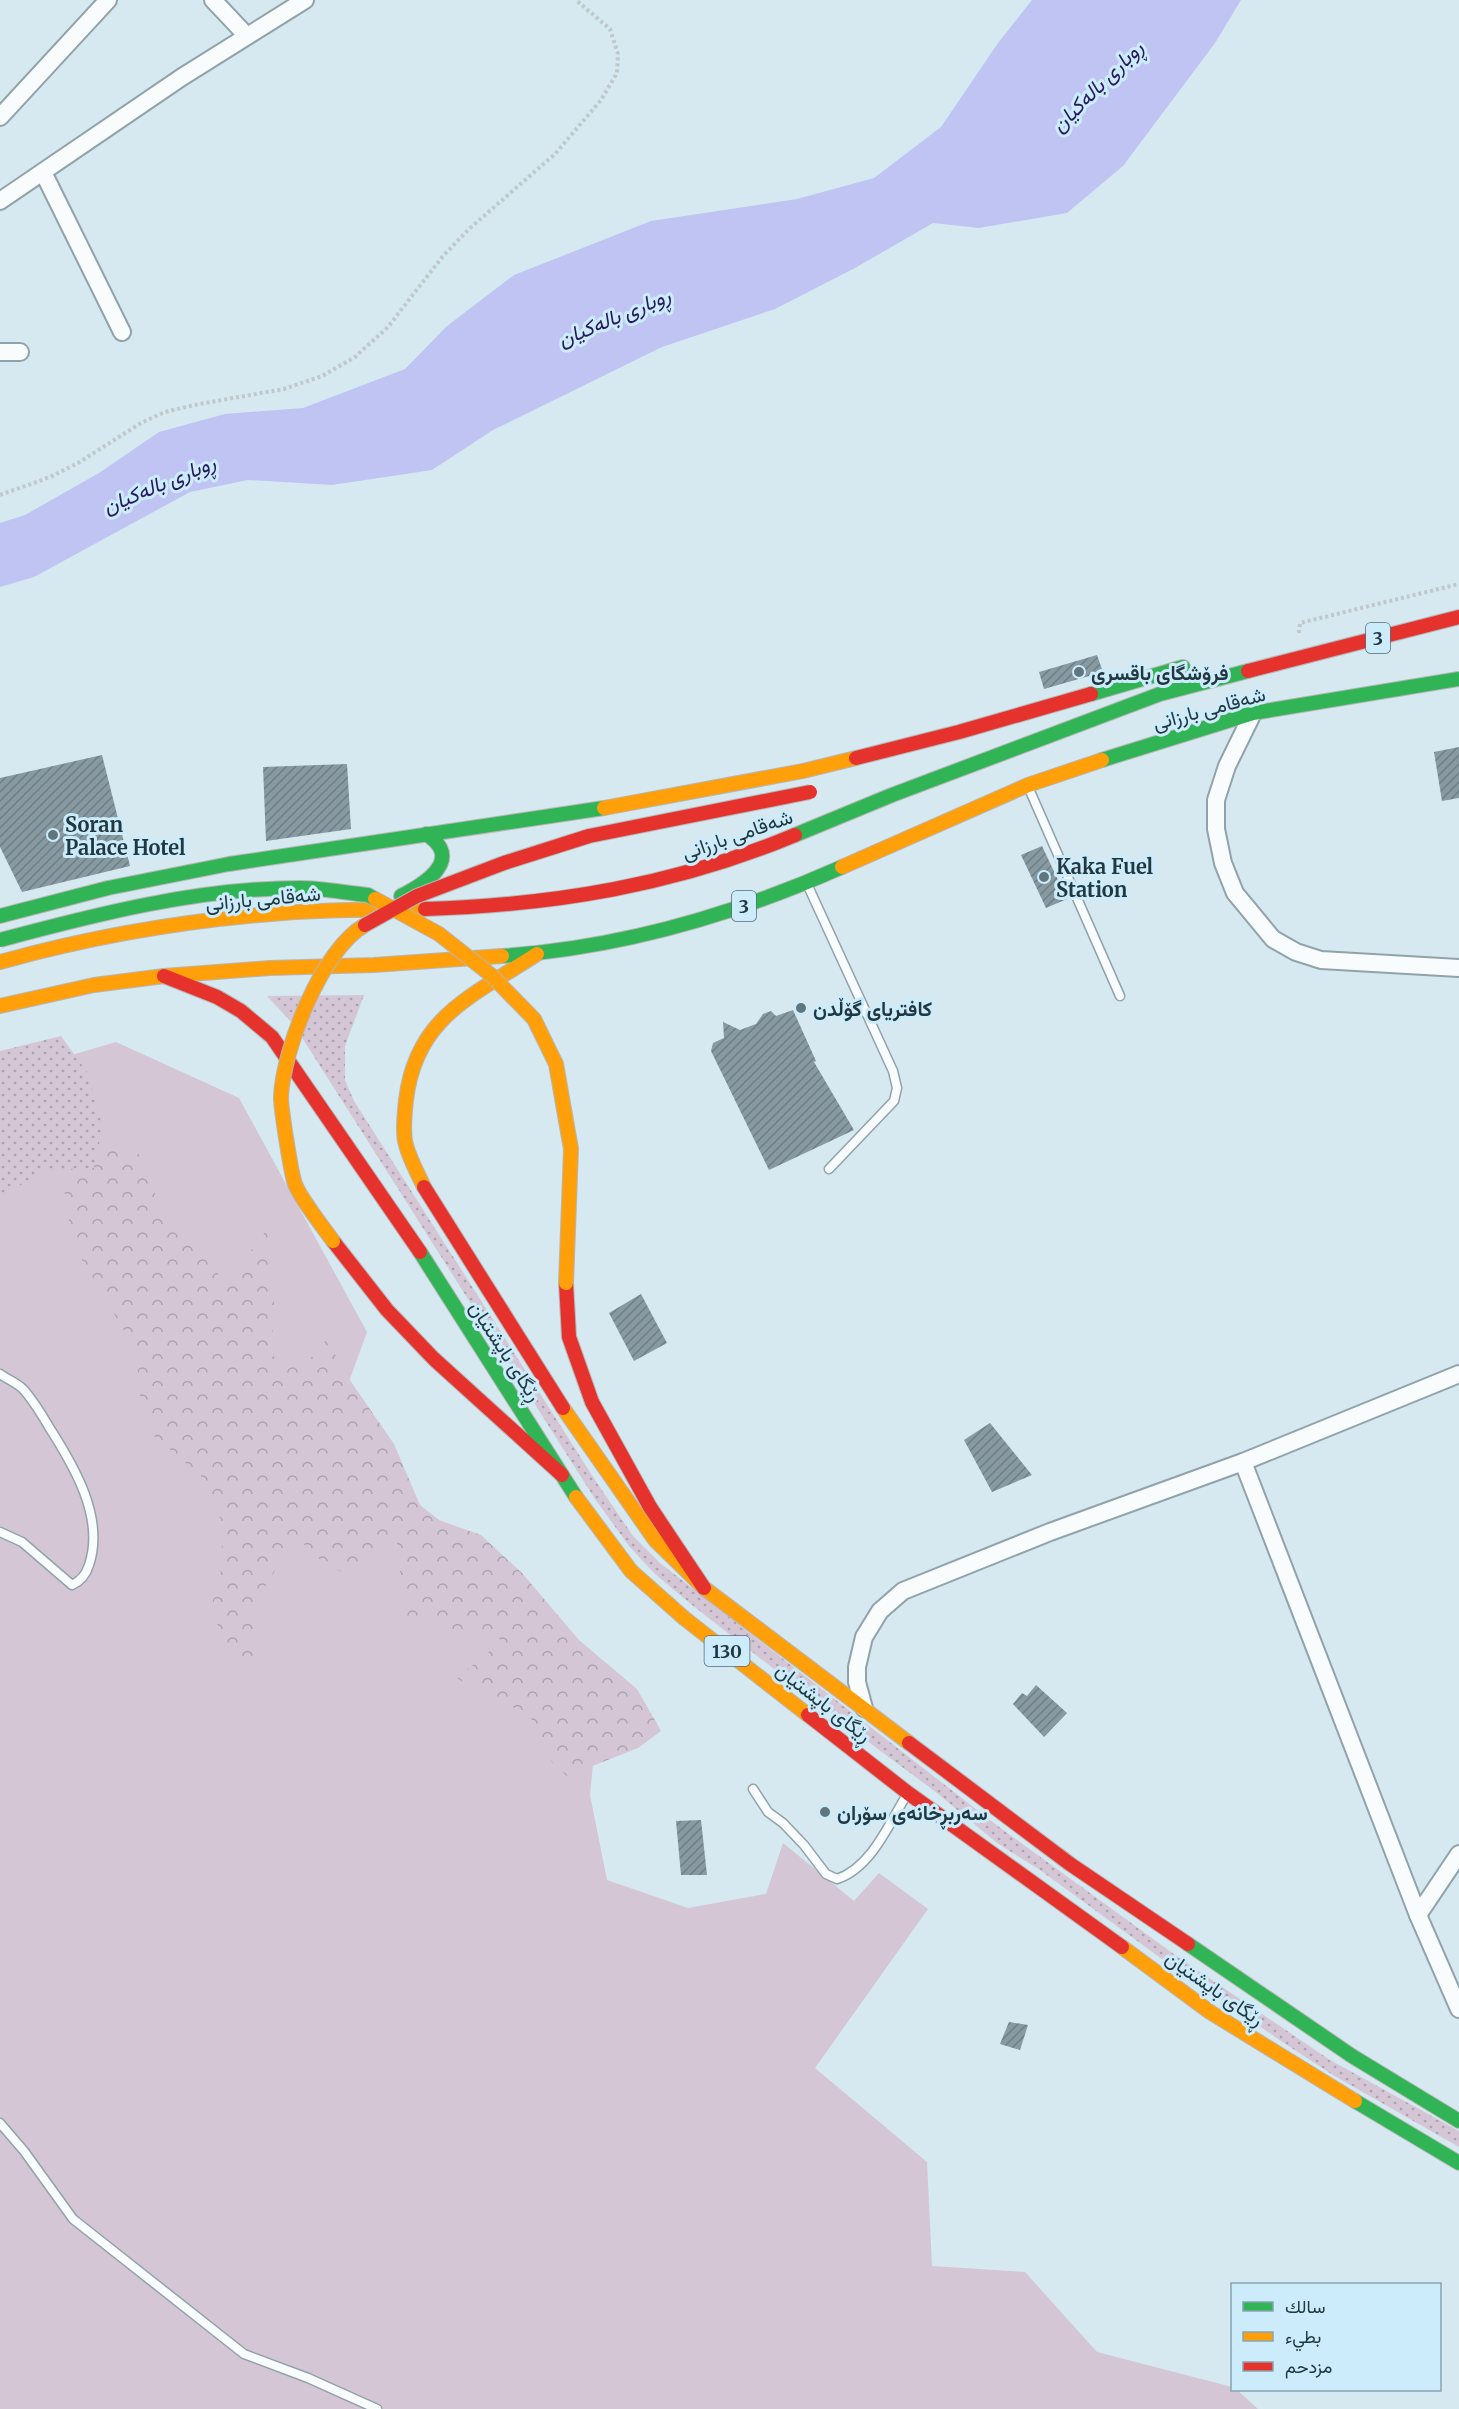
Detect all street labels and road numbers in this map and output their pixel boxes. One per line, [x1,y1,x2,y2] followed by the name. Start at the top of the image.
[1366,623,1390,653] road number: 3
[1150,681,1268,736] street label: شەقامی بارزانی
[678,803,796,866] street label: شەقامی بارزانی
[204,881,322,916] street label: شەقامی بارزانی
[732,891,756,921] road number: 3
[461,1296,548,1408] street label: ڕێگای باپشتیان
[704,1636,750,1666] road number: 130
[769,1657,877,1750] street label: ڕێگای باپشتیان
[1159,1945,1269,2034] street label: ڕێگای باپشتیان

